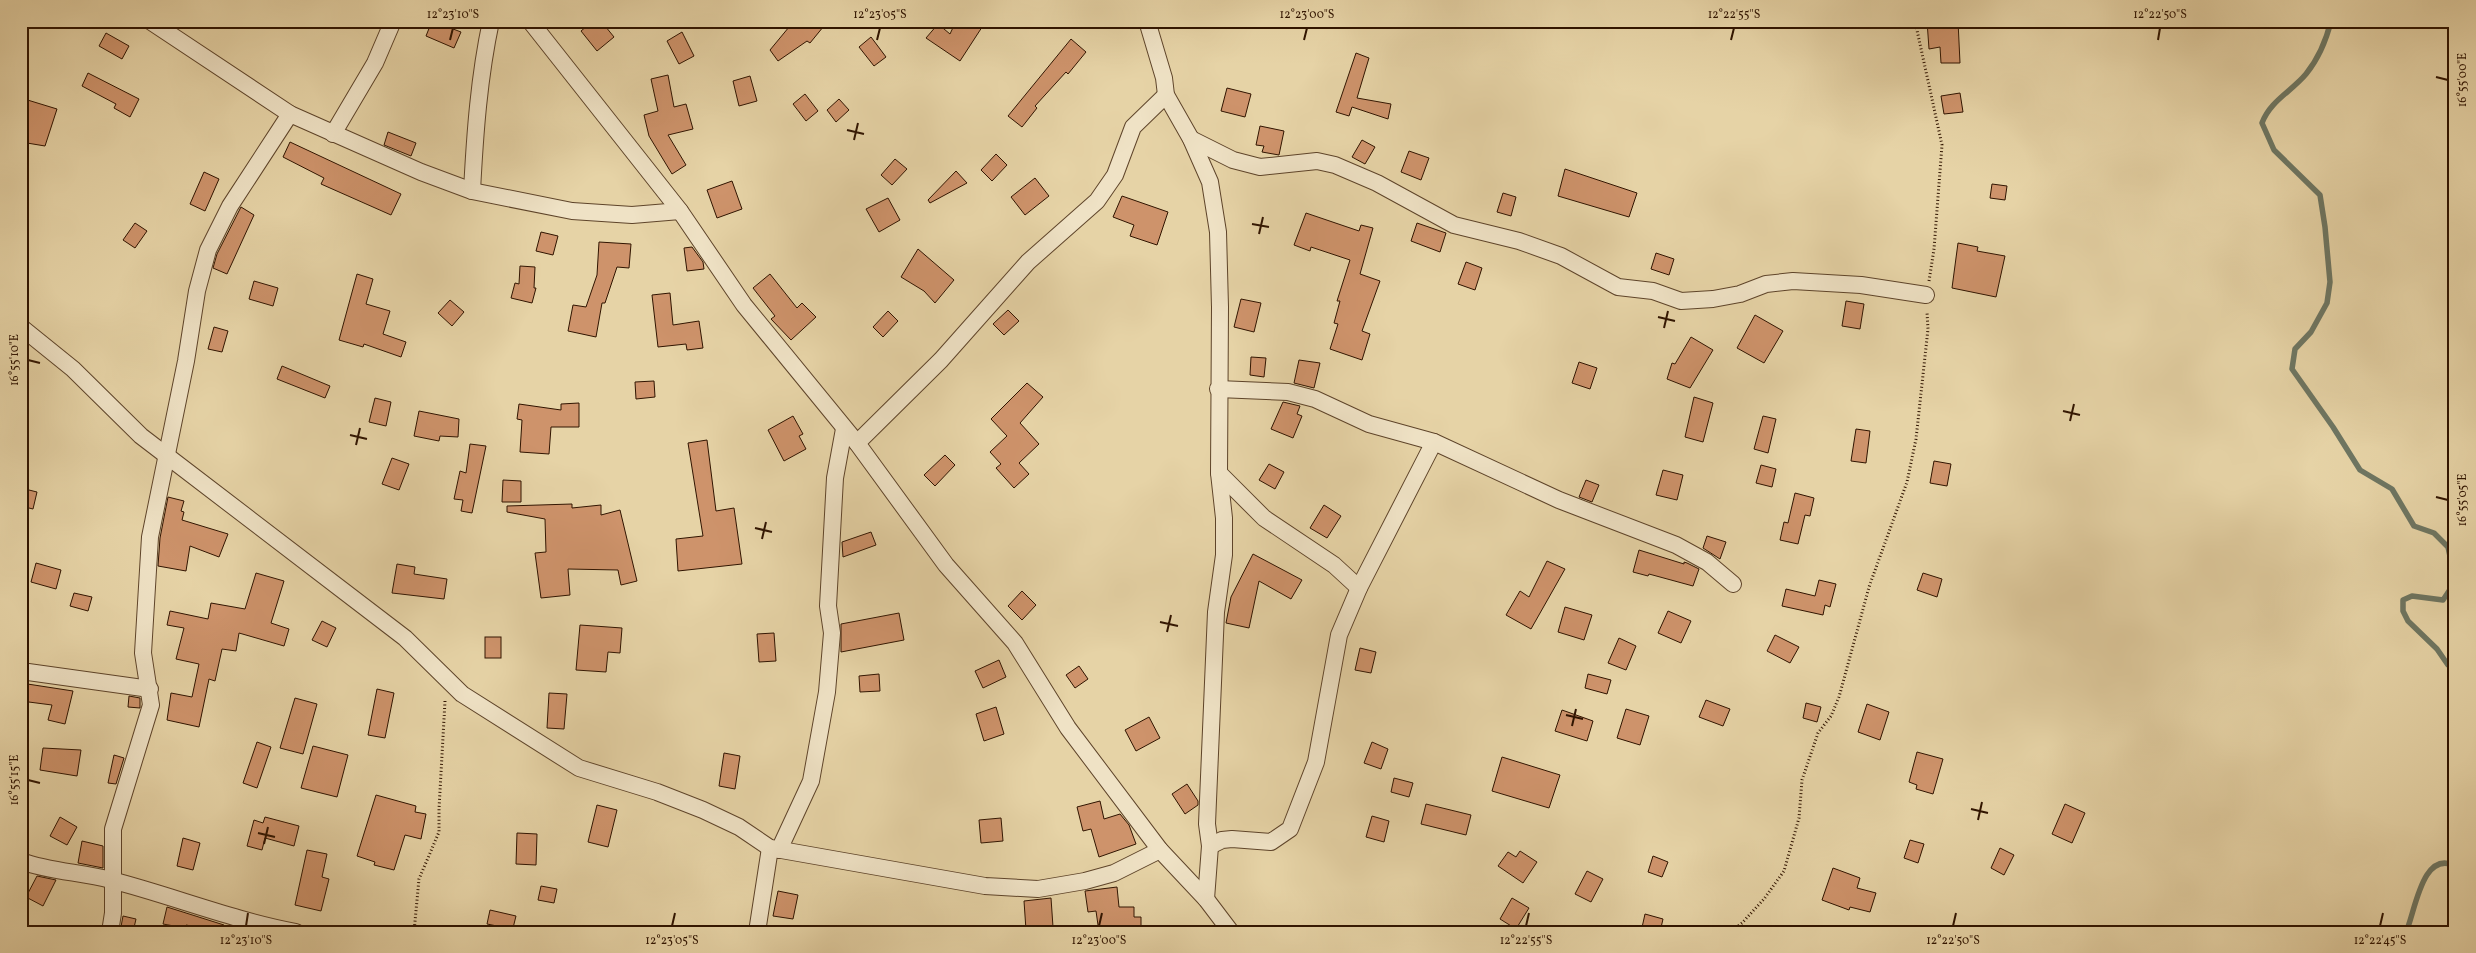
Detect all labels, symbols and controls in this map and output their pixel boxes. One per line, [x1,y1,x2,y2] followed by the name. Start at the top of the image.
[427,7,479,23] text: 12°23'10"S
[853,7,907,23] text: 12°23'05"S
[1280,7,1334,23] text: 12°23'00"S
[1708,7,1760,23] text: 12°22'55"S
[2133,7,2187,23] text: 12°22'50"S
[2455,53,2471,107] text: 16°55'00"E
[7,334,23,386] text: 16°55'10"E
[2455,473,2471,527] text: 16°55'05"E
[7,755,23,805] text: 16°55'15"E
[220,933,272,949] text: 12°23'10"S
[645,933,699,949] text: 12°23'05"S
[1072,933,1126,949] text: 12°23'00"S
[1500,933,1552,949] text: 12°22'55"S
[1926,933,1980,949] text: 12°22'50"S
[2354,933,2406,949] text: 12°22'45"S

